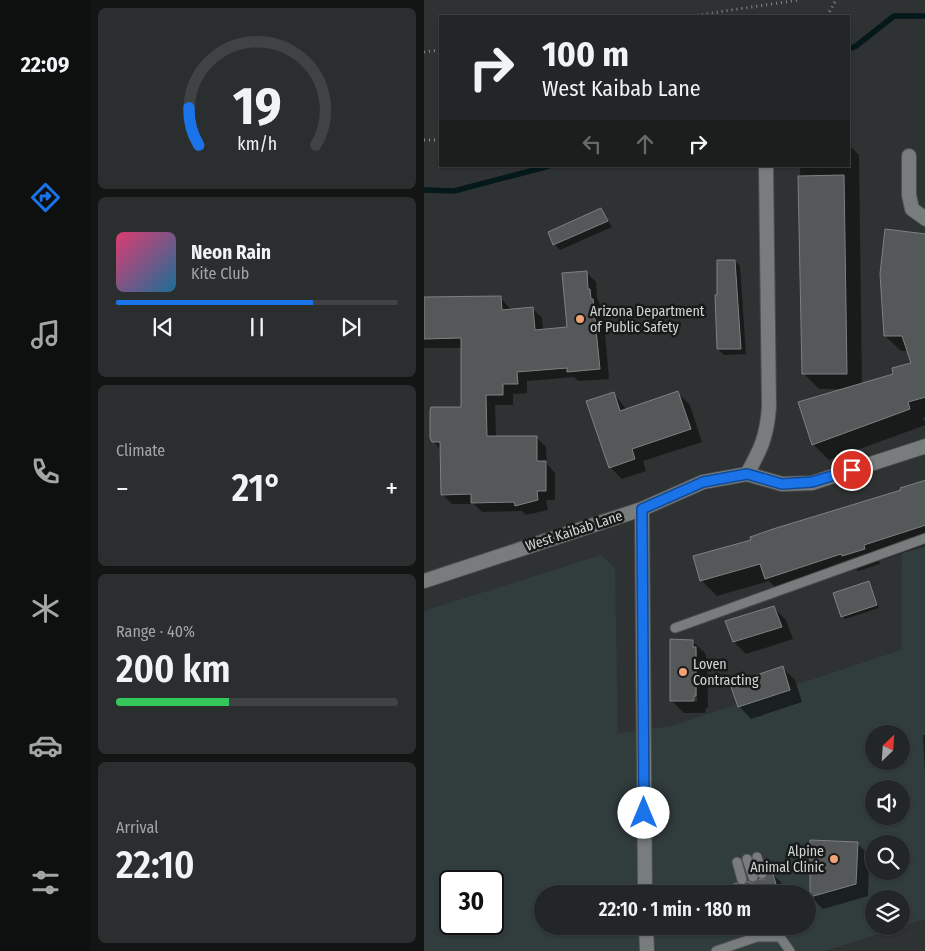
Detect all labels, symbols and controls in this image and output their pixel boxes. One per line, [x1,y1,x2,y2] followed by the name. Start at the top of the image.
[542,33,629,75] text: 100 m
[459,35,524,100] icon: right
[21,51,69,78] text: 22:09
[233,75,281,138] text: 19
[542,75,701,102] text: West Kaibab Lane
[578,130,606,158] icon: left
[631,130,659,158] icon: ahead
[684,130,712,158] icon: right
[237,133,277,155] text: km/h
[28,180,63,215] icon: directions
[191,241,271,264] text: Neon Rain
[191,264,249,283] text: Kite Club
[590,303,705,336] place label: Arizona Department of Public Safety
[149,313,177,341] icon: previous
[243,313,271,341] icon: pause
[337,313,365,341] icon: next
[574,313,586,325] marker: Arizona Department of Public Safety
[28,317,63,352] icon: music
[116,441,165,460] text: Climate
[831,449,873,491] pin
[28,454,63,489] icon: phone
[838,456,866,484] icon: arrive
[232,465,282,511] text: 21°
[116,472,129,505] text: −
[385,472,398,505] text: +
[523,507,625,555] street label: West Kaibab Lane
[28,591,63,626] icon: climate
[116,622,195,641] text: Range · 40%
[116,646,231,692] text: 200 km
[693,656,759,689] place label: Loven Contracting
[677,666,689,678] marker: Loven Contracting
[865,725,910,770] north arrow
[865,725,910,935] map controls
[28,728,63,763] icon: car
[865,780,910,825] button: sound
[617,786,669,838] position arrow
[116,818,158,837] text: Arrival
[865,835,910,880] button: search
[116,842,194,888] text: 22:10
[750,843,824,876] place label: Alpine Animal Clinic
[828,853,840,865] marker: Alpine Animal Clinic
[28,865,63,900] icon: filters
[439,870,504,935] speed limit sign: 30
[865,890,910,935] button: layers
[599,898,751,921] text: 22:10 · 1 min · 180 m

